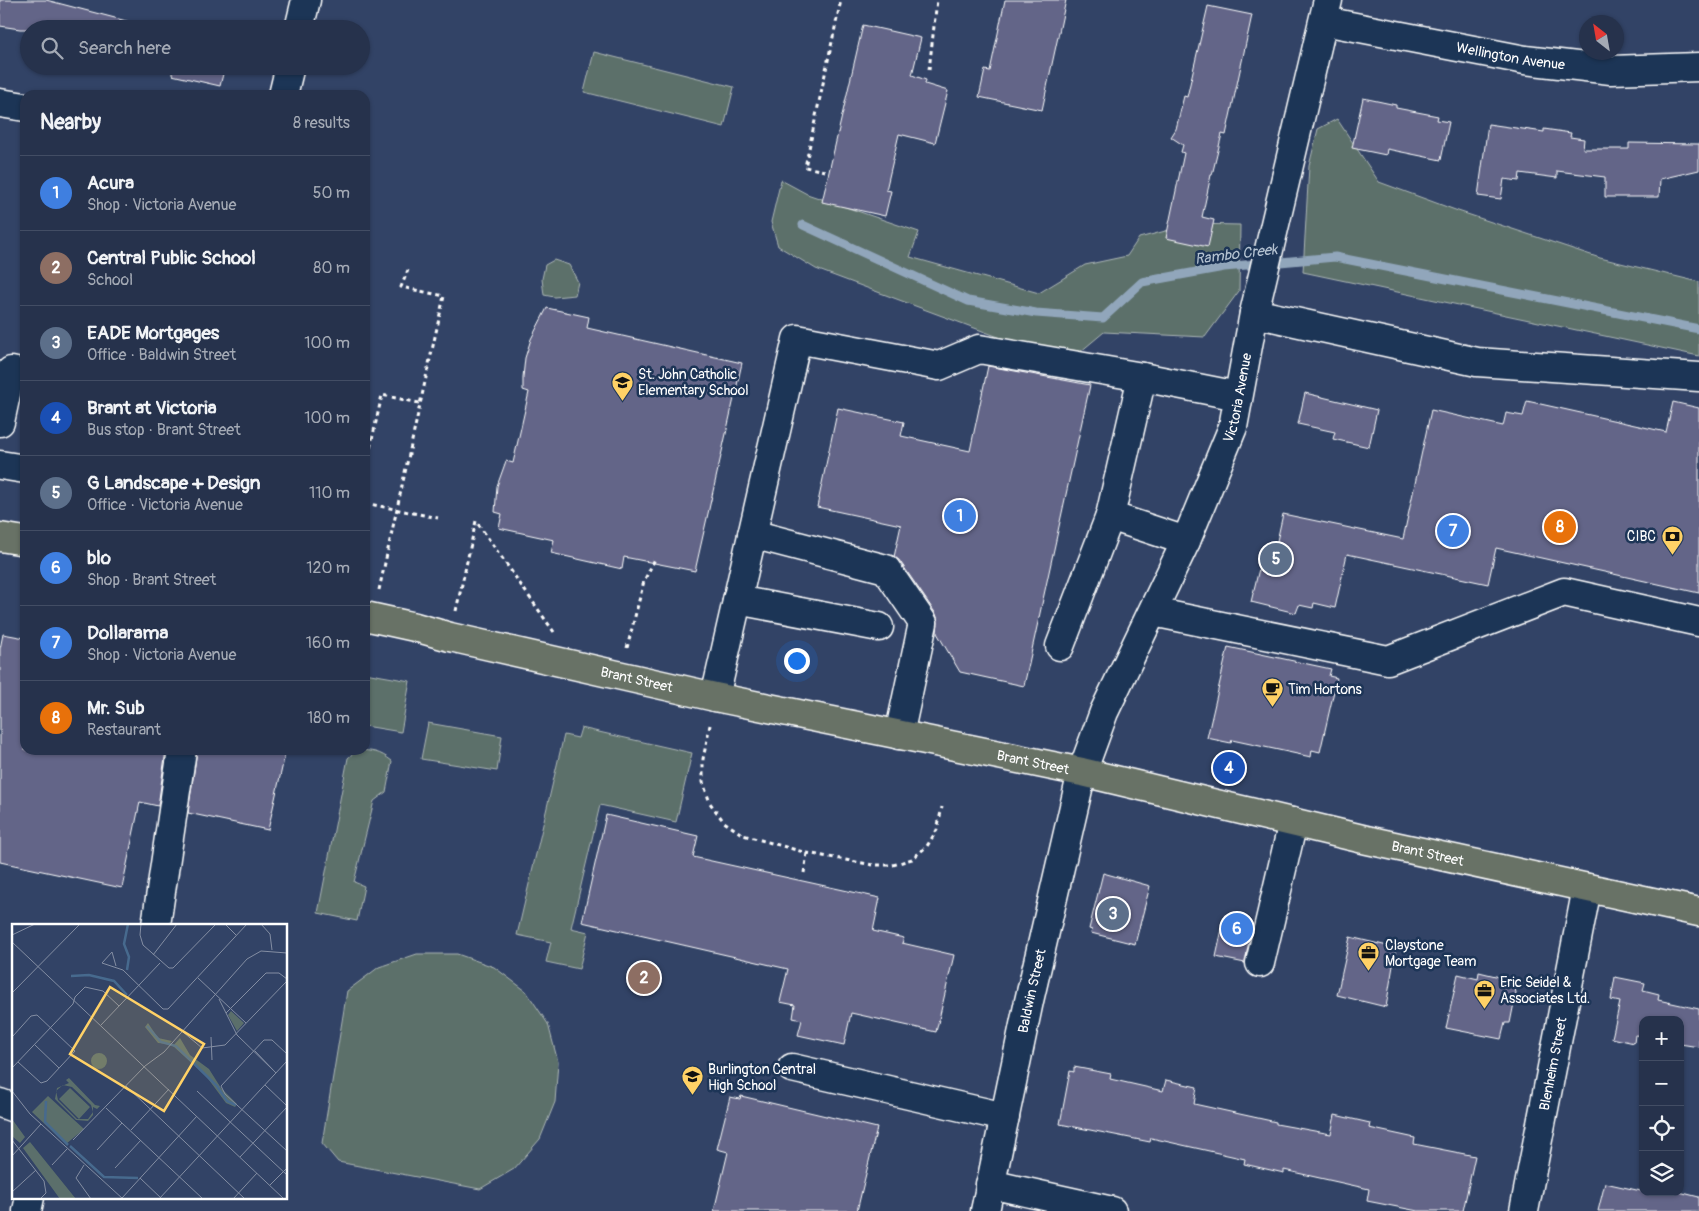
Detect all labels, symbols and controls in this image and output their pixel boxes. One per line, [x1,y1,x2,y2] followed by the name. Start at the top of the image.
[1579,15,1624,60] north arrow
[20,20,370,75] search box
[38,34,66,62] icon: search
[78,36,171,60] text: Search here
[1455,39,1566,74] street label: Wellington Avenue
[40,109,101,136] text: Nearby
[293,113,350,133] text: 8 results
[87,171,134,195] text: Acura
[53,183,59,203] text: 1
[313,183,350,203] text: 50 m
[87,195,237,215] text: Shop · Victoria Avenue
[1194,240,1280,269] water label: Rambo Creek
[87,246,256,270] text: Central Public School
[52,258,60,278] text: 2
[313,258,350,278] text: 80 m
[87,270,133,290] text: School
[87,321,219,345] text: EADE Mortgages
[52,333,60,353] text: 3
[304,333,350,353] text: 100 m
[87,345,236,365] text: Office · Baldwin Street
[1219,352,1255,445] street label: Victoria Avenue
[638,366,749,399] place label: St. John Catholic Elementary School
[610,370,634,401] school or university icon: St. John Catholic Elementary School
[87,396,216,420] text: Brant at Victoria
[51,408,61,428] text: 4
[304,408,350,428] text: 100 m
[87,420,241,440] text: Bus stop · Brant Street
[87,471,261,495] text: G Landscape + Design
[52,483,60,503] text: 5
[309,483,350,503] text: 110 m
[87,495,243,515] text: Office · Victoria Avenue
[944,497,976,535] pin: 1
[1544,508,1576,546] pin: 8
[1437,512,1469,550] pin: 7
[1660,524,1684,555] bank icon: CIBC
[1627,528,1656,545] place label: CIBC
[1260,540,1292,578] pin: 5
[87,546,111,570] text: blo
[51,558,61,578] text: 6
[306,558,350,578] text: 120 m
[87,570,216,590] text: Shop · Brant Street
[87,621,168,645] text: Dollarama
[52,633,60,653] text: 7
[306,633,350,653] text: 160 m
[87,645,237,665] text: Shop · Victoria Avenue
[784,648,810,674] your location
[599,663,675,696] street label: Brant Street
[1260,677,1284,708] cafe icon: Tim Hortons
[1288,681,1362,698] place label: Tim Hortons
[87,696,145,720] text: Mr. Sub
[52,708,60,728] text: 8
[307,708,350,728] text: 180 m
[87,720,161,740] text: Restaurant
[995,747,1071,778] street label: Brant Street
[1213,749,1245,787] pin: 4
[1390,838,1466,870] street label: Brant Street
[1097,895,1129,933] pin: 3
[1221,910,1253,948] pin: 6
[12,924,288,1198] inset map
[1385,937,1477,970] place label: Claystone Mortgage Team
[1357,941,1381,972] office icon: Claystone Mortgage Team
[1015,947,1050,1034] street label: Baldwin Street
[628,959,660,997] pin: 2
[1500,974,1590,1007] place label: Eric Seidel & Associates Ltd.
[1472,978,1496,1009] office icon: Eric Seidel & Associates Ltd.
[1536,1015,1571,1112] street label: Blenheim Street
[1639,1016,1684,1196] map controls
[1639,1016,1684,1061] button: +
[708,1061,816,1094] place label: Burlington Central High School
[1639,1061,1684,1106] button: −
[680,1065,704,1096] school or university icon: Burlington Central High School
[1639,1106,1684,1151] button: locate
[1639,1151,1684,1196] button: layers

